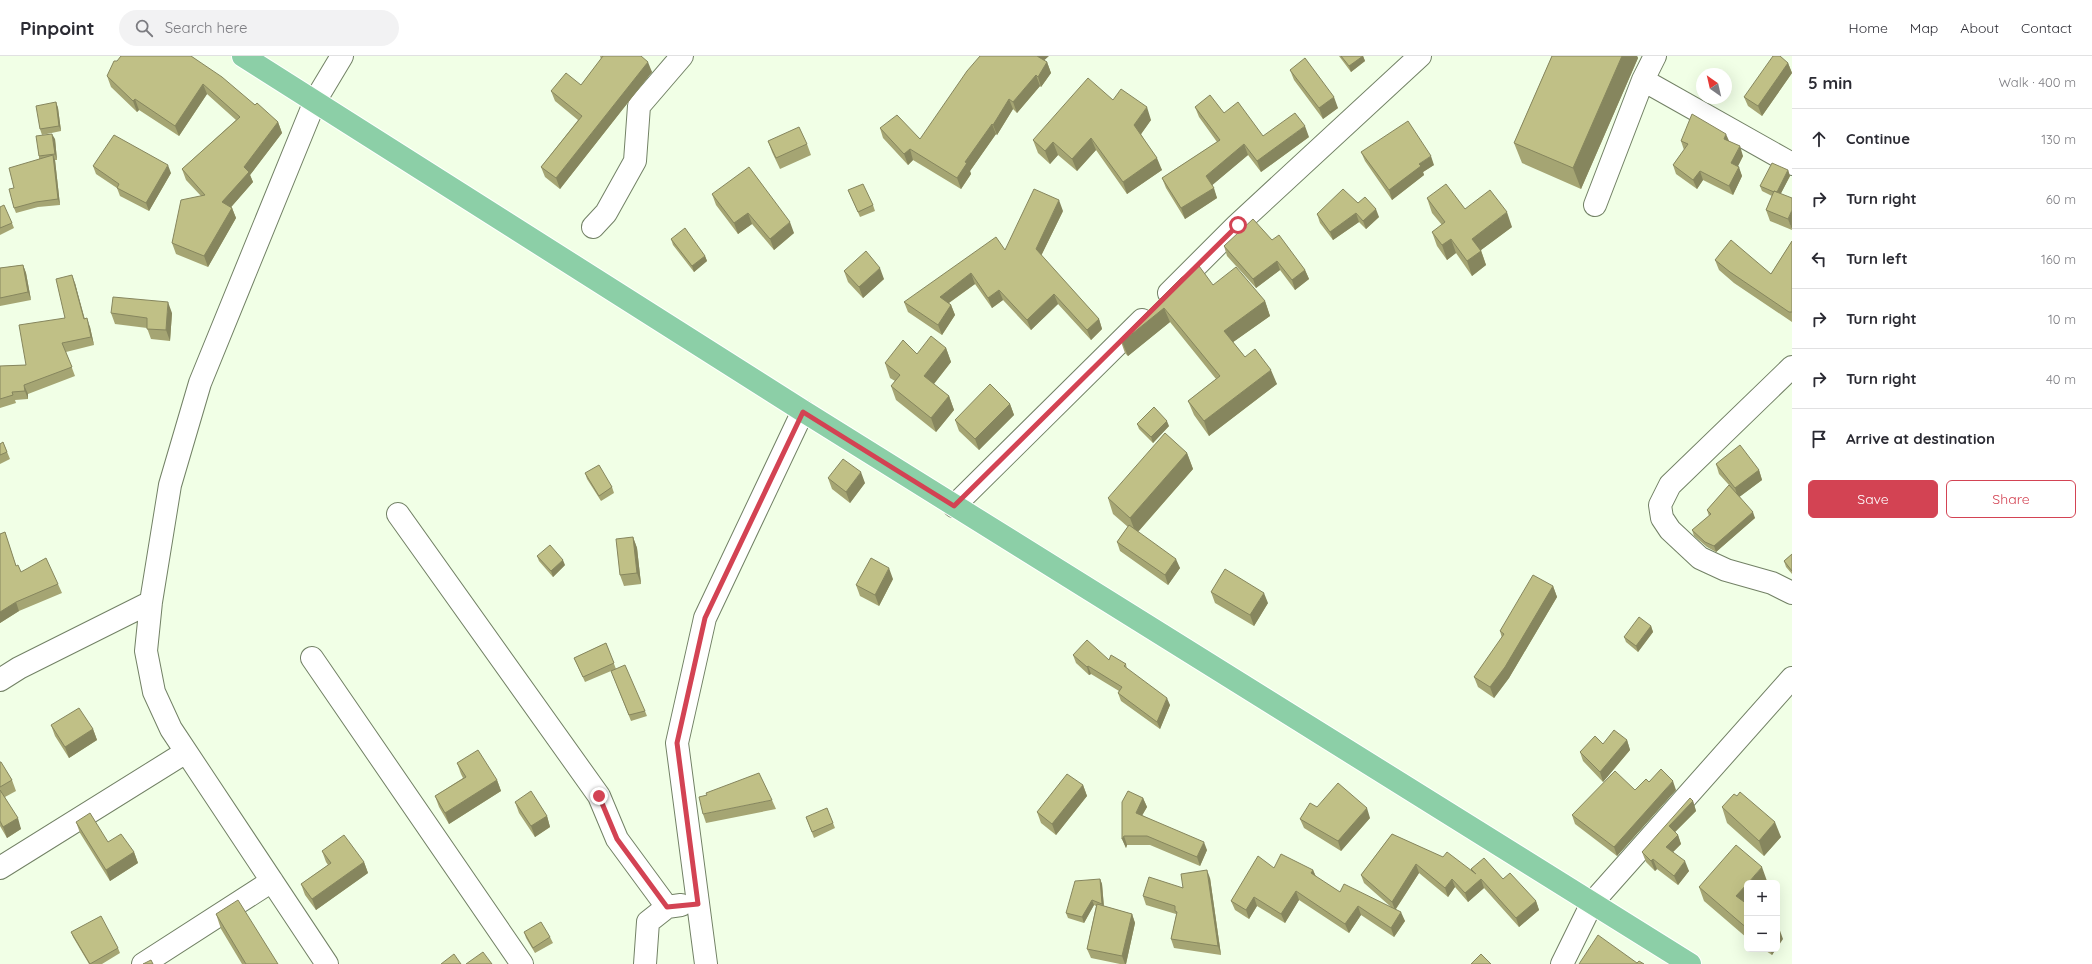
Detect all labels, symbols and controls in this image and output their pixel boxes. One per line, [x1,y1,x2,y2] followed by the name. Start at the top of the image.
[119,10,399,46] search box
[20,16,95,40] text: Pinpoint
[133,17,155,39] icon: search
[165,18,247,37] text: Search here
[1849,19,1888,37] text: Home
[1910,19,1938,37] text: Map
[1960,19,1999,37] text: About
[2021,19,2072,37] text: Contact
[1696,68,1732,104] north arrow
[1808,72,1852,93] text: 5 min
[1998,74,2076,90] text: Walk · 400 m
[1808,128,1830,150] icon: ahead
[1846,129,1910,148] text: Continue
[2041,131,2076,147] text: 130 m
[1808,188,1830,210] icon: right
[1846,189,1917,208] text: Turn right
[2046,191,2076,207] text: 60 m
[1229,216,1247,234] route start
[1808,248,1830,270] icon: left
[1846,249,1908,268] text: Turn left
[2041,251,2076,267] text: 160 m
[1808,308,1830,330] icon: right
[1846,309,1917,328] text: Turn right
[2048,311,2076,327] text: 10 m
[1808,368,1830,390] icon: right
[1846,369,1917,388] text: Turn right
[2046,371,2076,387] text: 40 m
[1808,428,1830,450] icon: arrive
[1846,429,1995,448] text: Arrive at destination
[1808,480,1938,518] button: Save
[1946,480,2076,518] button: Share
[590,787,608,805] route end
[1744,880,1780,952] map controls
[1744,880,1780,916] button: +
[1744,916,1780,952] button: −

